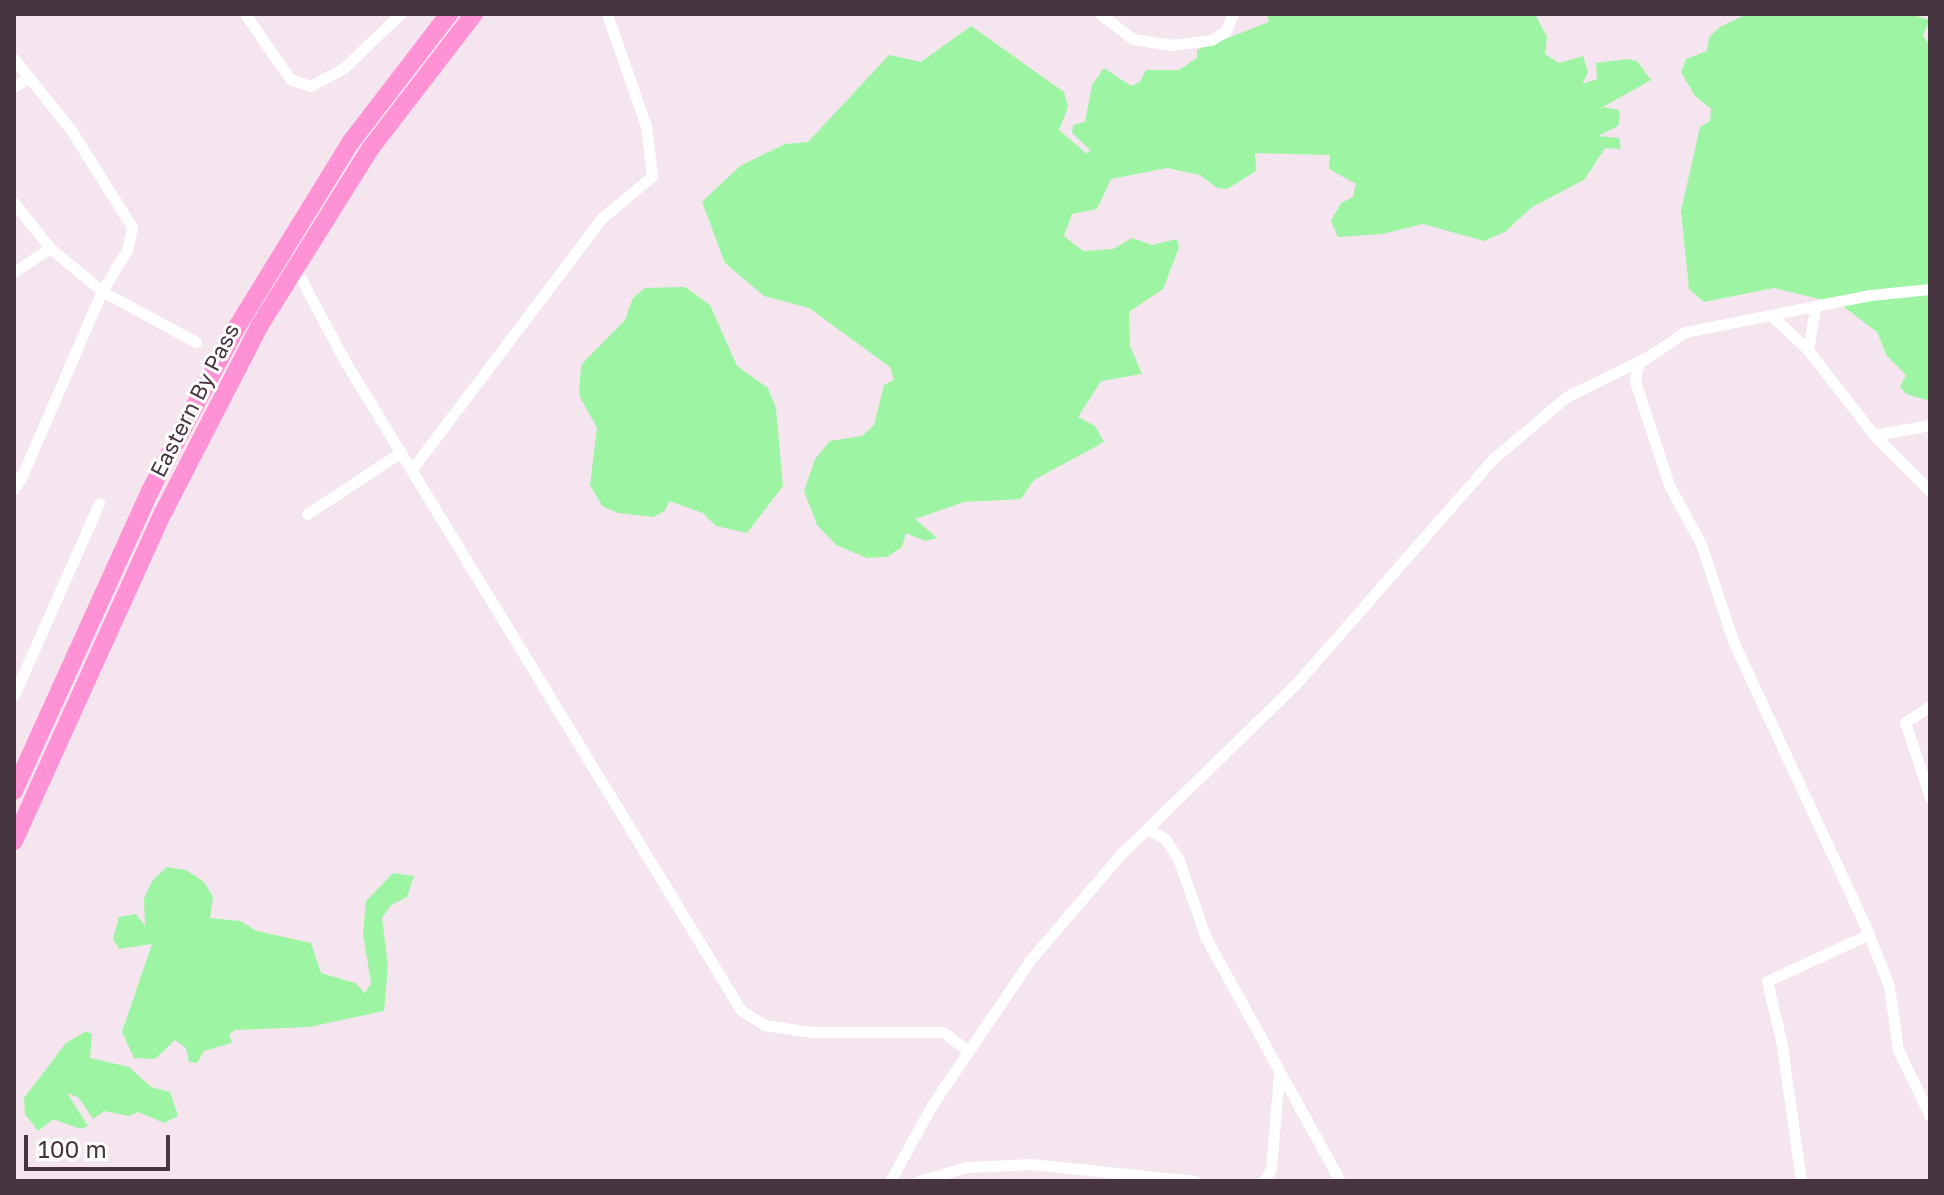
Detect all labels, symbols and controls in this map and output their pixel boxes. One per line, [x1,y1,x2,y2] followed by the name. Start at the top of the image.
[144,319,244,481] street label: Eastern By Pass
[28,1119,174,1169] scale bar
[38,1134,107,1163] text: 100 m

